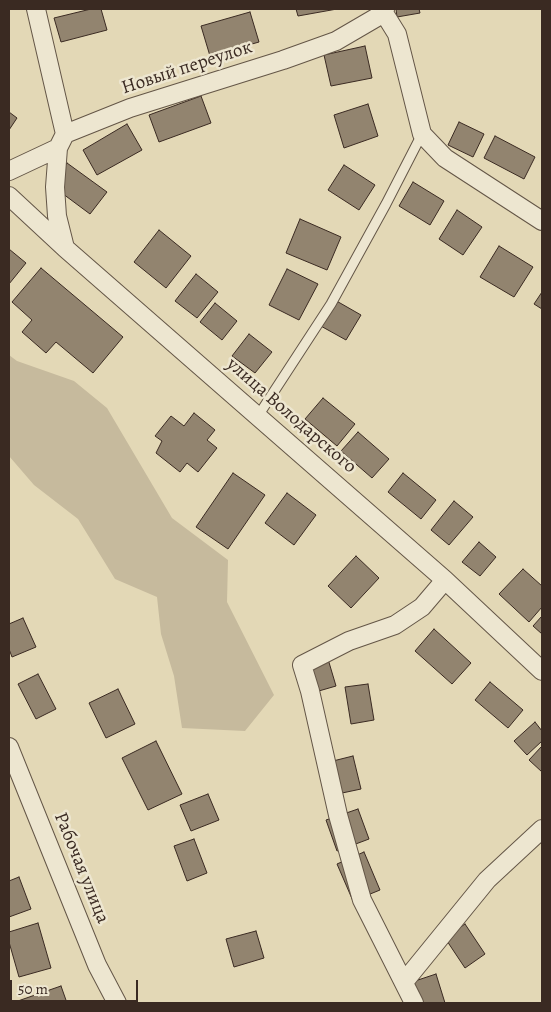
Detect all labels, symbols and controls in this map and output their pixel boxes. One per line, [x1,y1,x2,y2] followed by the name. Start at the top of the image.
[119,36,255,100] street label: Новый переулок
[221,353,361,479] street label: улица Володарского
[48,809,114,927] street label: Рабочая улица
[12,970,140,1002] scale bar
[18,979,48,999] text: 50 m

